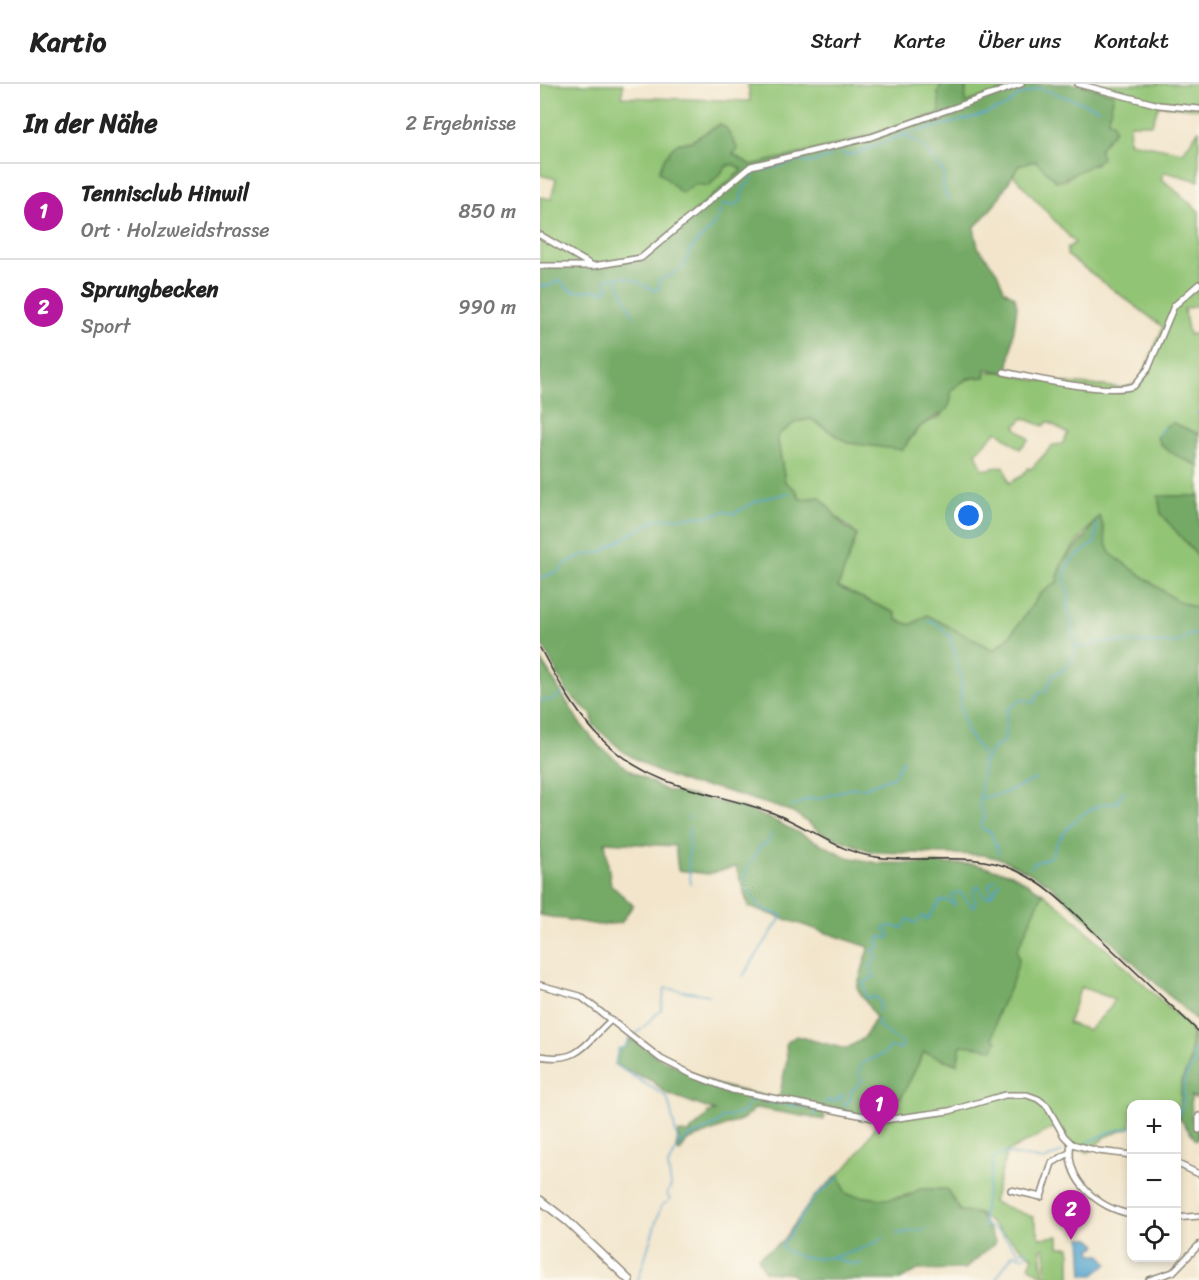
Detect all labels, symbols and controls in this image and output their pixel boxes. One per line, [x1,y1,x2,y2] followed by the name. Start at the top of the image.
[30,17,106,66] text: Kartio
[811,22,861,60] text: Start
[894,22,946,60] text: Karte
[979,22,1061,60] text: Über uns
[1094,22,1169,60] text: Kontakt
[24,100,158,146] text: In der Nähe
[406,106,516,141] text: 2 Ergebnisse
[81,174,249,213] text: Tennisclub Hinwil
[39,194,48,229] text: 1
[459,194,516,229] text: 850 m
[81,213,270,248] text: Ort · Holzweidstrasse
[81,270,218,309] text: Sprungbecken
[38,290,49,325] text: 2
[458,290,516,325] text: 990 m
[81,309,131,344] text: Sport
[954,501,983,530] your location
[860,1086,898,1135] pin: 1
[1127,1100,1181,1262] map controls
[1127,1100,1181,1154] button: +
[1127,1154,1181,1208] button: −
[1052,1190,1090,1240] pin: 2
[1127,1208,1181,1262] button: locate

